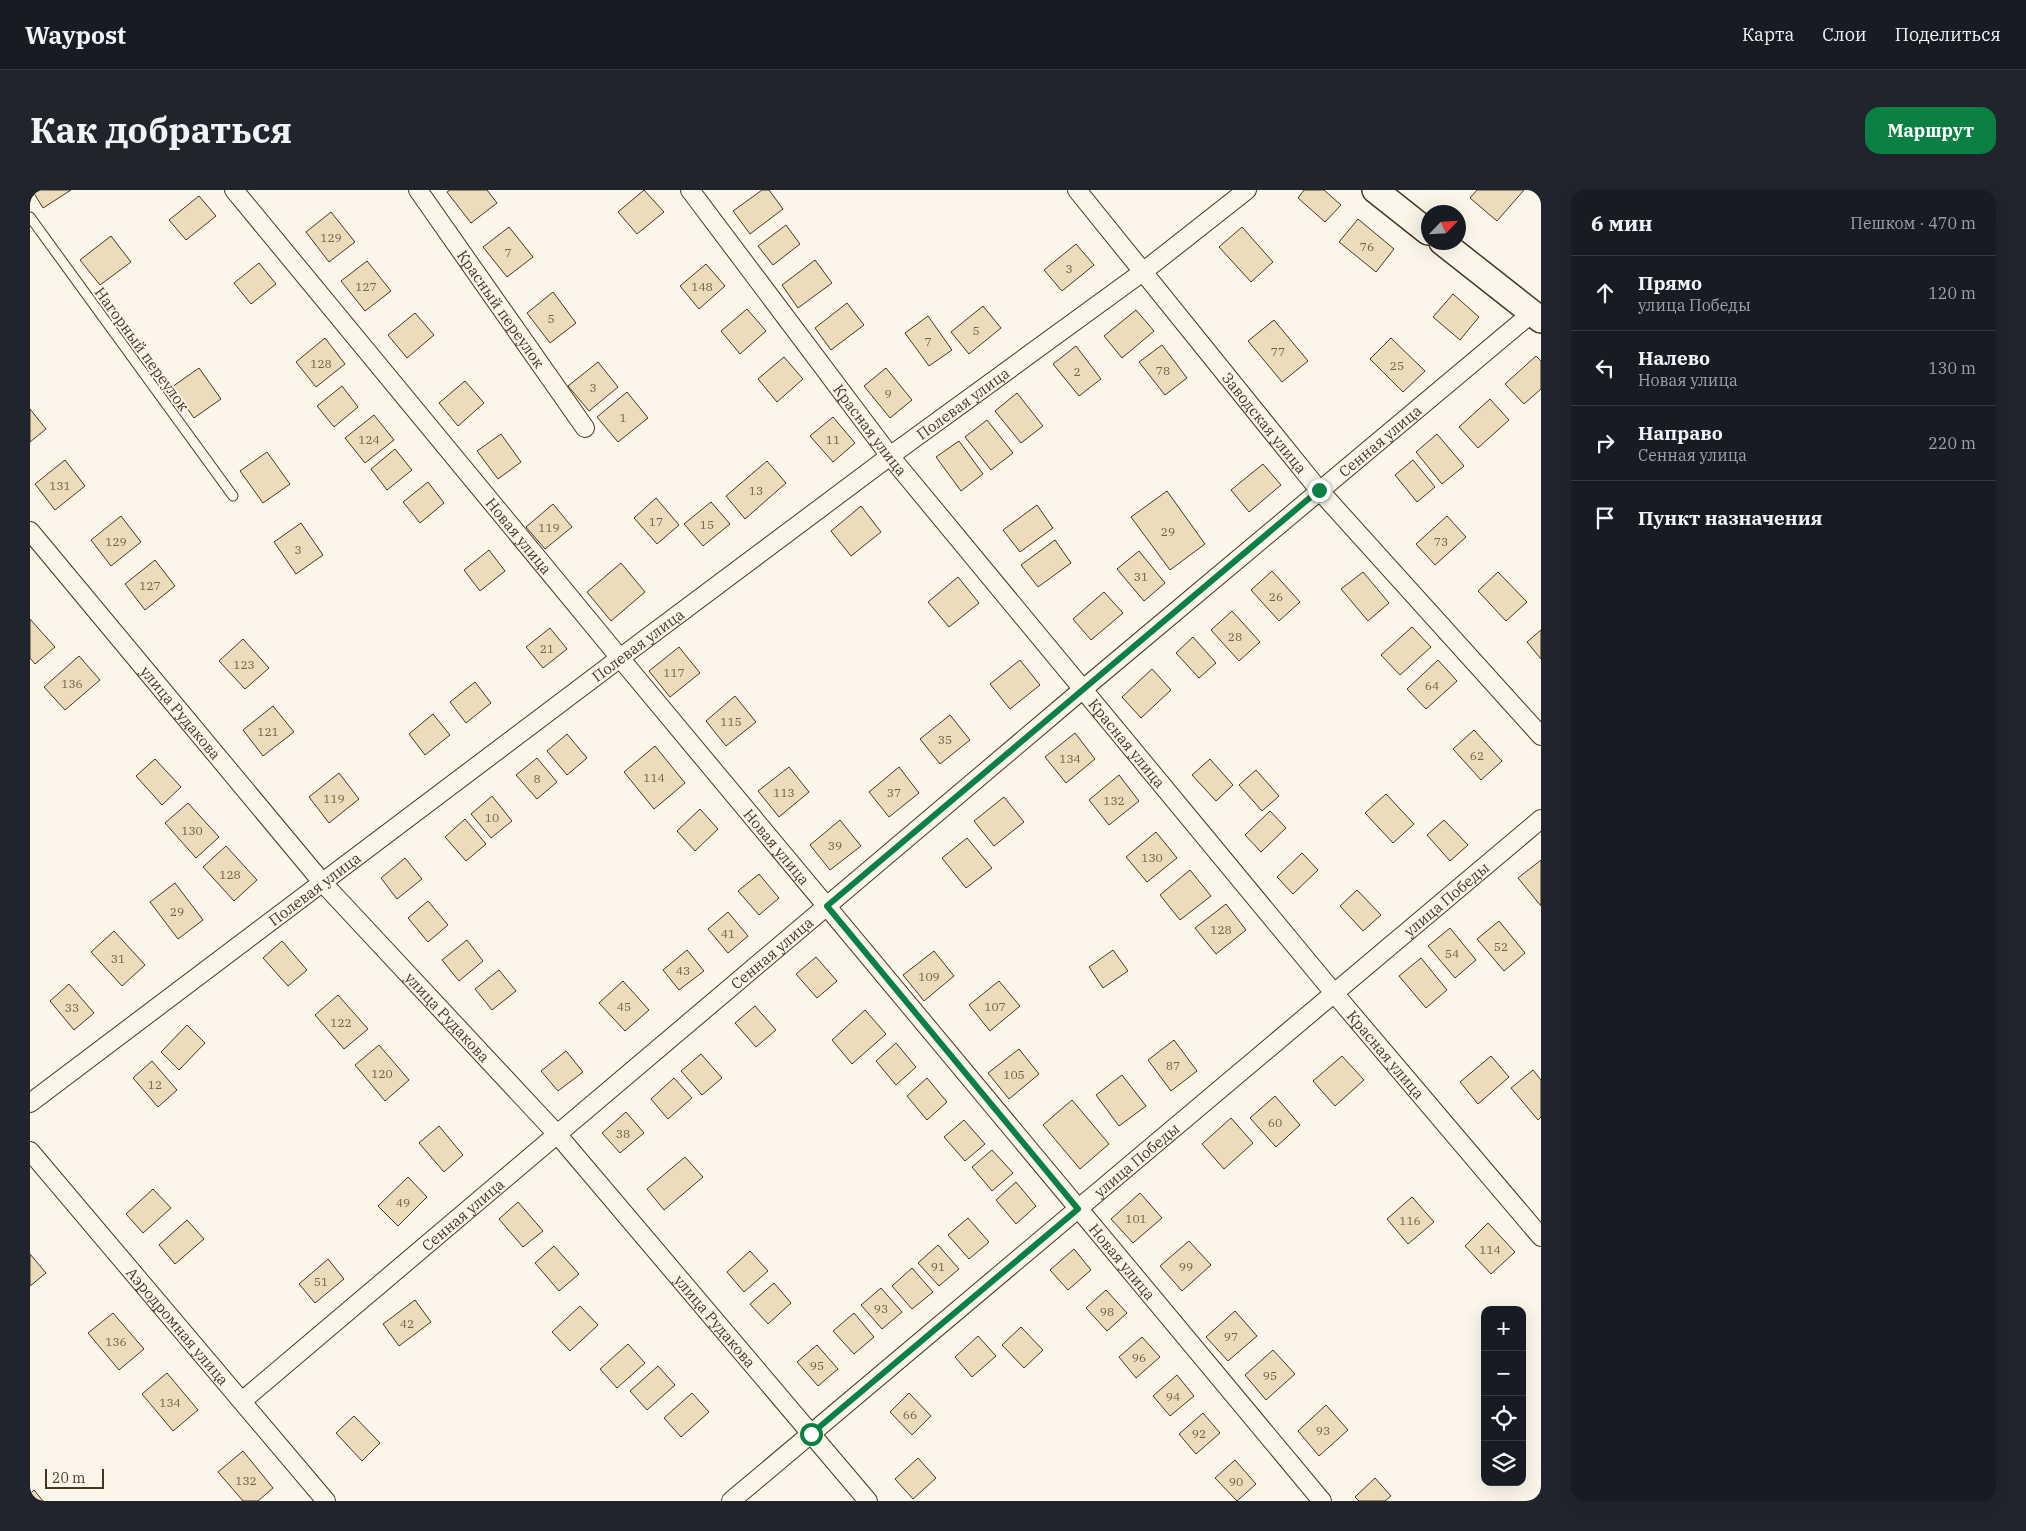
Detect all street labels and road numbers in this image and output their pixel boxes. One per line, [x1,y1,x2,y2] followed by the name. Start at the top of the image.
[453,246,549,372] street label: Красный переулок
[90,283,194,415] street label: Нагорный переулок
[912,363,1013,443] street label: Полевая улица
[1218,368,1311,477] street label: Заводская улица
[830,380,912,479] street label: Красная улица
[1334,400,1425,481] street label: Сенная улица
[482,493,556,578] street label: Новая улица
[588,604,688,686] street label: Полевая улица
[137,662,225,763] street label: улица Рудакова
[1085,694,1170,791] street label: Красная улица
[740,805,814,889] street label: Новая улица
[264,848,364,930] street label: Полевая улица
[1400,857,1493,940] street label: улица Победы
[727,912,817,993] street label: Сенная улица
[401,968,494,1066] street label: улица Рудакова
[1343,1006,1429,1102] street label: Красная улица
[1090,1118,1183,1201] street label: улица Победы
[417,1174,508,1255] street label: Сенная улица
[1085,1219,1160,1304] street label: Новая улица
[123,1263,233,1389] street label: Аэродромная улица
[671,1270,760,1371] street label: улица Рудакова

